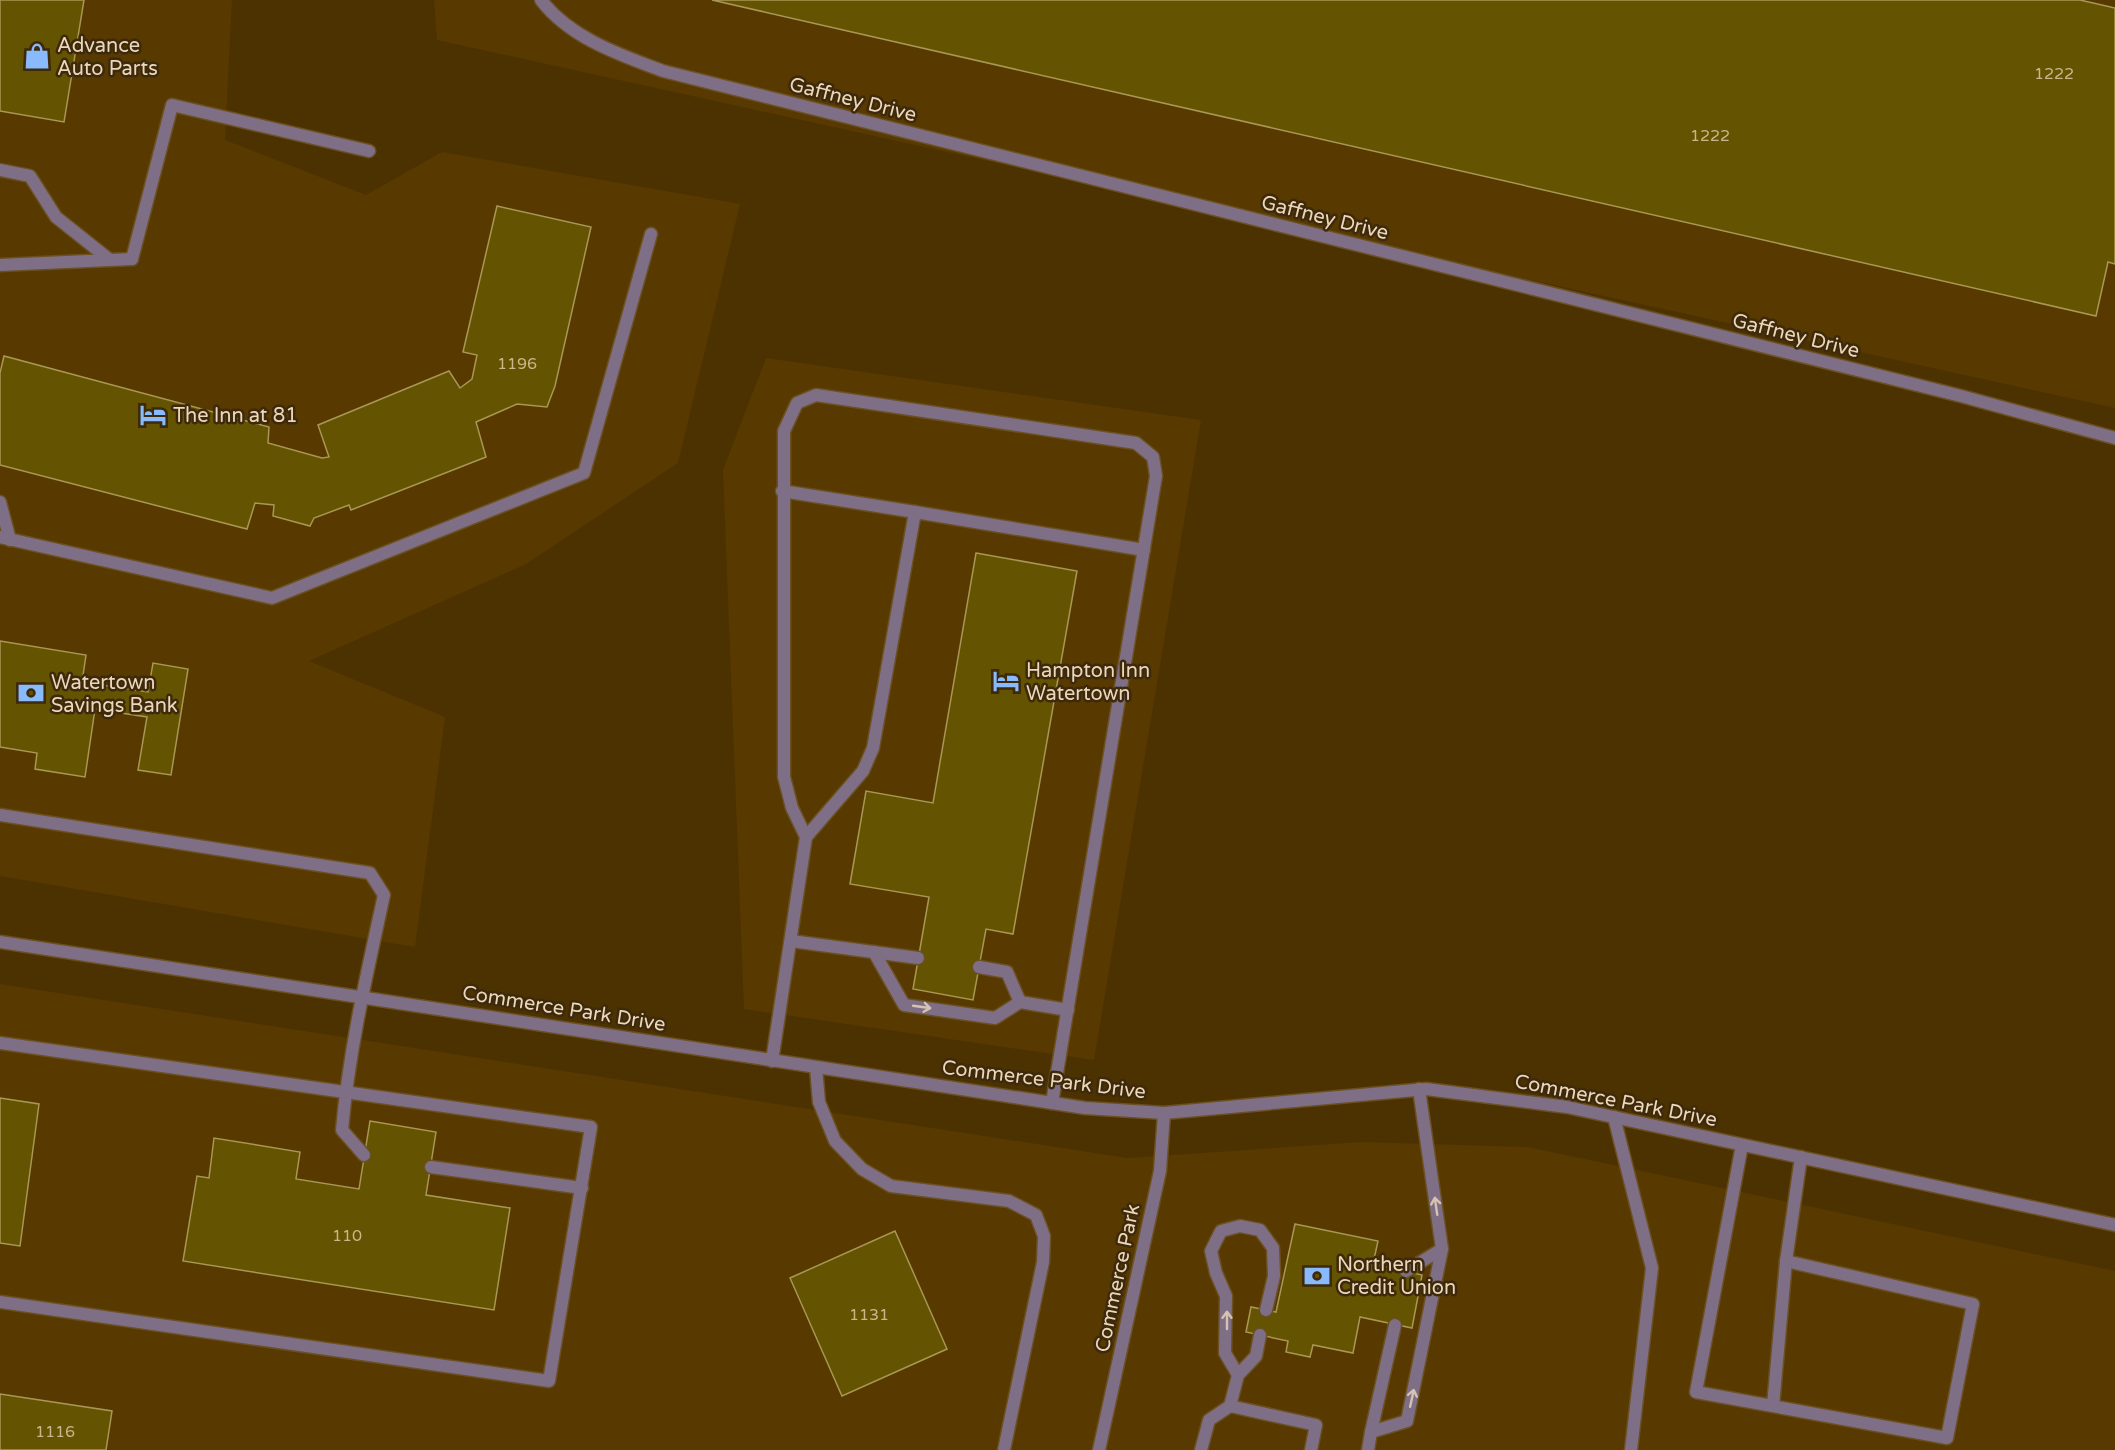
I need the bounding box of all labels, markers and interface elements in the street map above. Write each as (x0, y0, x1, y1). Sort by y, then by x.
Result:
place label: Advance Auto Parts (57, 34, 158, 81)
shop icon: Advance Auto Parts (22, 41, 52, 71)
house number: 1222 (2034, 64, 2074, 84)
street label: Gaffney Drive (787, 73, 919, 127)
house number: 1222 (1690, 126, 1730, 146)
street label: Gaffney Drive (1259, 191, 1391, 245)
street label: Gaffney Drive (1730, 309, 1862, 363)
house number: 1196 (497, 354, 537, 374)
hotel icon: The Inn at 81 (138, 400, 168, 430)
place label: The Inn at 81 (173, 404, 298, 428)
place label: Hampton Inn Watertown (1026, 659, 1150, 706)
hotel icon: Hampton Inn Watertown (991, 666, 1021, 696)
place label: Watertown Savings Bank (51, 671, 178, 718)
bank icon: Watertown Savings Bank (16, 678, 46, 708)
street label: Commerce Park Drive (461, 981, 667, 1037)
one-way arrow (912, 1002, 931, 1013)
street label: Commerce Park Drive (940, 1056, 1147, 1104)
street label: Commerce Park Drive (1513, 1070, 1719, 1132)
one-way arrow (1430, 1197, 1441, 1216)
street label: Commerce Park (1091, 1202, 1145, 1355)
house number: 110 (332, 1226, 362, 1246)
place label: Northern Credit Union (1337, 1253, 1456, 1300)
bank icon: Northern Credit Union (1302, 1261, 1332, 1291)
house number: 1131 (849, 1305, 889, 1325)
one-way arrow (1221, 1310, 1233, 1330)
one-way arrow (1407, 1388, 1418, 1408)
house number: 1116 (35, 1422, 75, 1442)

